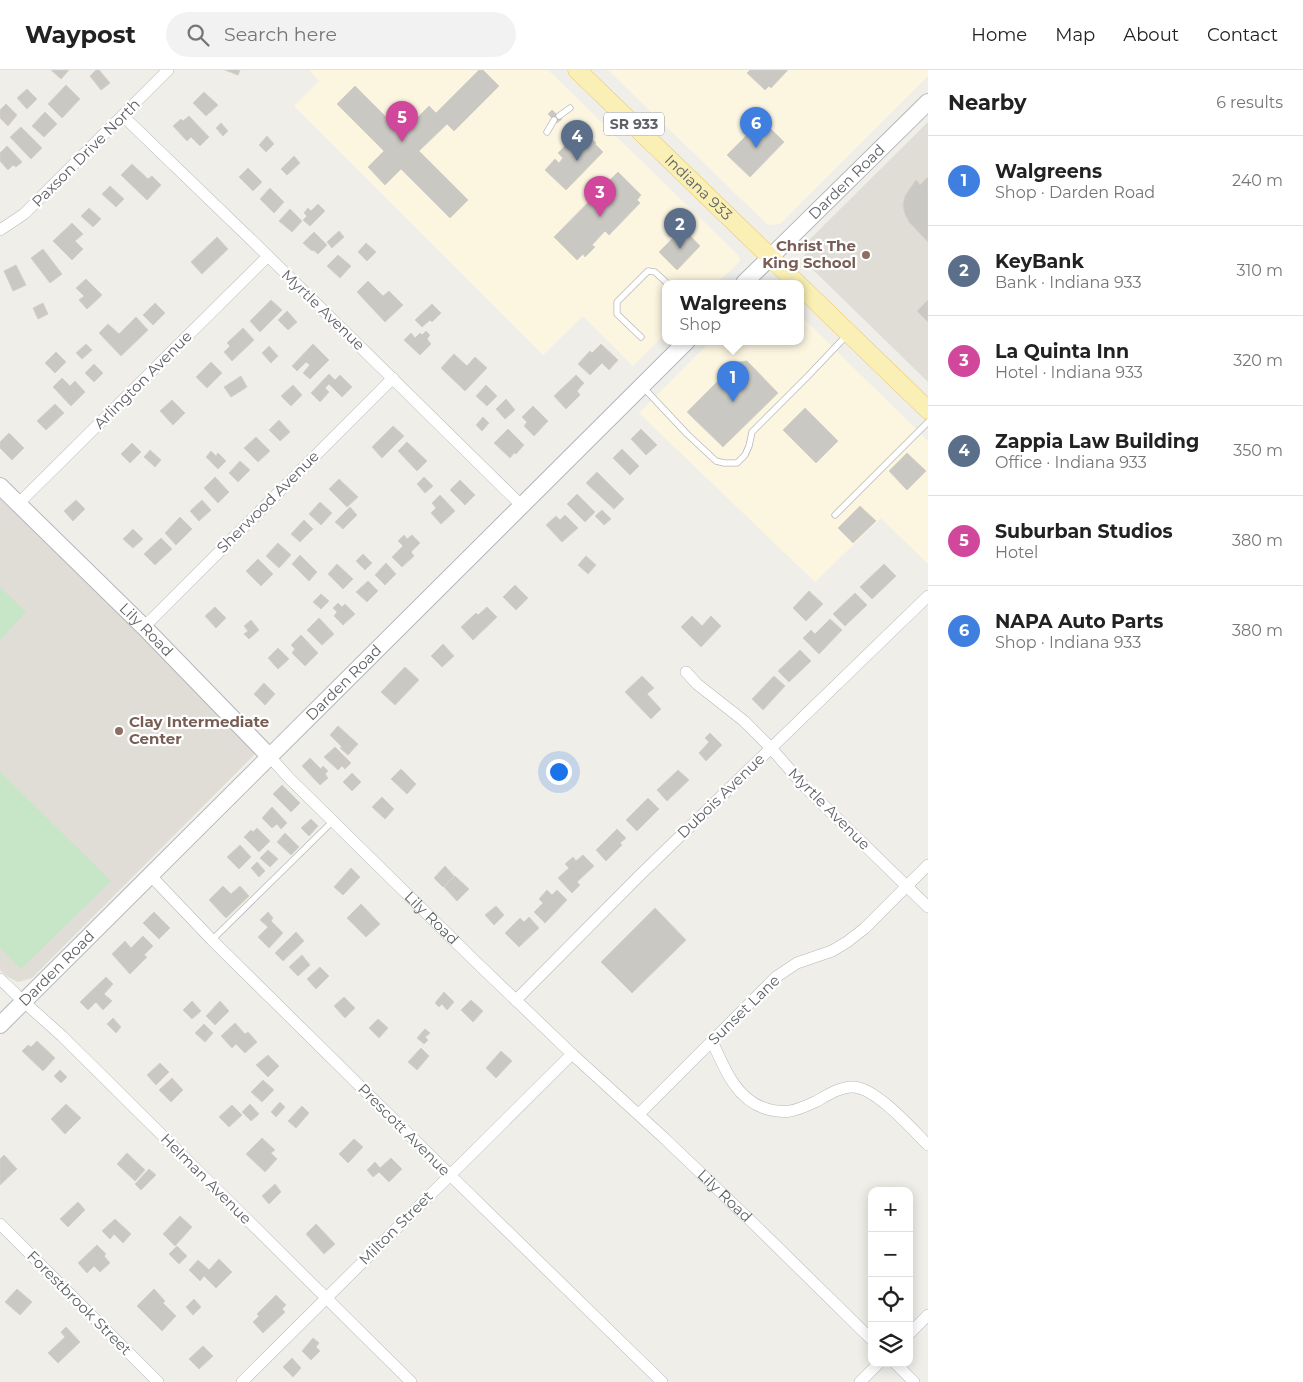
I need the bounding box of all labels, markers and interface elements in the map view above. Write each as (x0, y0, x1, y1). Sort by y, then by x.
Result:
search box (166, 12, 516, 57)
text: Waypost (25, 20, 136, 49)
icon: search (184, 21, 212, 49)
text: Search here (224, 23, 337, 46)
text: Home (971, 24, 1027, 46)
text: Map (1055, 24, 1095, 46)
text: About (1123, 24, 1179, 46)
text: Contact (1207, 24, 1278, 46)
text: Nearby (948, 90, 1027, 115)
text: 6 results (1216, 93, 1283, 112)
street label: Paxson Drive North (28, 95, 144, 211)
pin: 5 (386, 101, 418, 142)
pin: 6 (740, 107, 772, 148)
road number: SR 933 (604, 112, 664, 136)
pin: 4 (561, 120, 593, 161)
street label: Darden Road (804, 140, 888, 223)
street label: Indiana 933 (661, 150, 736, 224)
text: Walgreens (995, 160, 1102, 183)
text: 1 (961, 171, 967, 190)
text: 240 m (1232, 171, 1283, 190)
pin: 3 (584, 176, 616, 217)
text: Shop · Darden Road (995, 183, 1155, 202)
pin: 2 (664, 208, 696, 249)
place label: Christ The King School (762, 236, 856, 272)
marker: Christ The King School (860, 249, 872, 261)
text: KeyBank (995, 250, 1084, 273)
text: 2 (959, 261, 969, 280)
text: 310 m (1236, 261, 1283, 280)
street label: Myrtle Avenue (278, 265, 369, 354)
text: Bank · Indiana 933 (995, 273, 1142, 292)
popup (662, 280, 804, 345)
text: Walgreens (679, 292, 787, 315)
text: Shop (679, 315, 721, 334)
street label: Arlington Avenue (90, 327, 196, 433)
text: La Quinta Inn (995, 340, 1129, 363)
text: 3 (959, 351, 969, 370)
text: 320 m (1233, 351, 1283, 370)
pin: 1 (717, 361, 749, 402)
text: Hotel · Indiana 933 (995, 363, 1143, 382)
text: Zappia Law Building (995, 430, 1199, 453)
text: 4 (958, 441, 970, 460)
text: 350 m (1233, 441, 1283, 460)
street label: Sherwood Avenue (212, 446, 323, 557)
text: Office · Indiana 933 (995, 453, 1147, 472)
text: Suburban Studios (995, 520, 1172, 543)
text: 5 (959, 531, 969, 550)
text: 380 m (1232, 531, 1283, 550)
text: Hotel (995, 543, 1038, 562)
street label: Lily Road (116, 598, 177, 660)
text: NAPA Auto Parts (995, 610, 1163, 633)
text: 6 (959, 621, 969, 640)
text: 380 m (1232, 621, 1283, 640)
text: Shop · Indiana 933 (995, 633, 1141, 652)
street label: Darden Road (301, 641, 385, 724)
place label: Clay Intermediate Center (129, 712, 269, 748)
marker: Clay Intermediate Center (113, 725, 125, 737)
street label: Dubois Avenue (673, 749, 768, 842)
your location (546, 759, 572, 785)
street label: Myrtle Avenue (784, 764, 874, 854)
street label: Lily Road (401, 887, 463, 948)
street label: Darden Road (14, 926, 98, 1010)
street label: Sunset Lane (704, 971, 784, 1049)
street label: Prescott Avenue (354, 1079, 455, 1180)
street label: Helman Avenue (157, 1129, 256, 1228)
street label: Lily Road (694, 1165, 756, 1226)
street label: Milton Street (355, 1187, 437, 1269)
map controls (868, 1187, 913, 1367)
button: + (868, 1187, 913, 1232)
button: − (868, 1232, 913, 1277)
street label: Forestbrook Street (23, 1246, 136, 1359)
button: locate (868, 1277, 913, 1322)
button: layers (868, 1322, 913, 1367)

